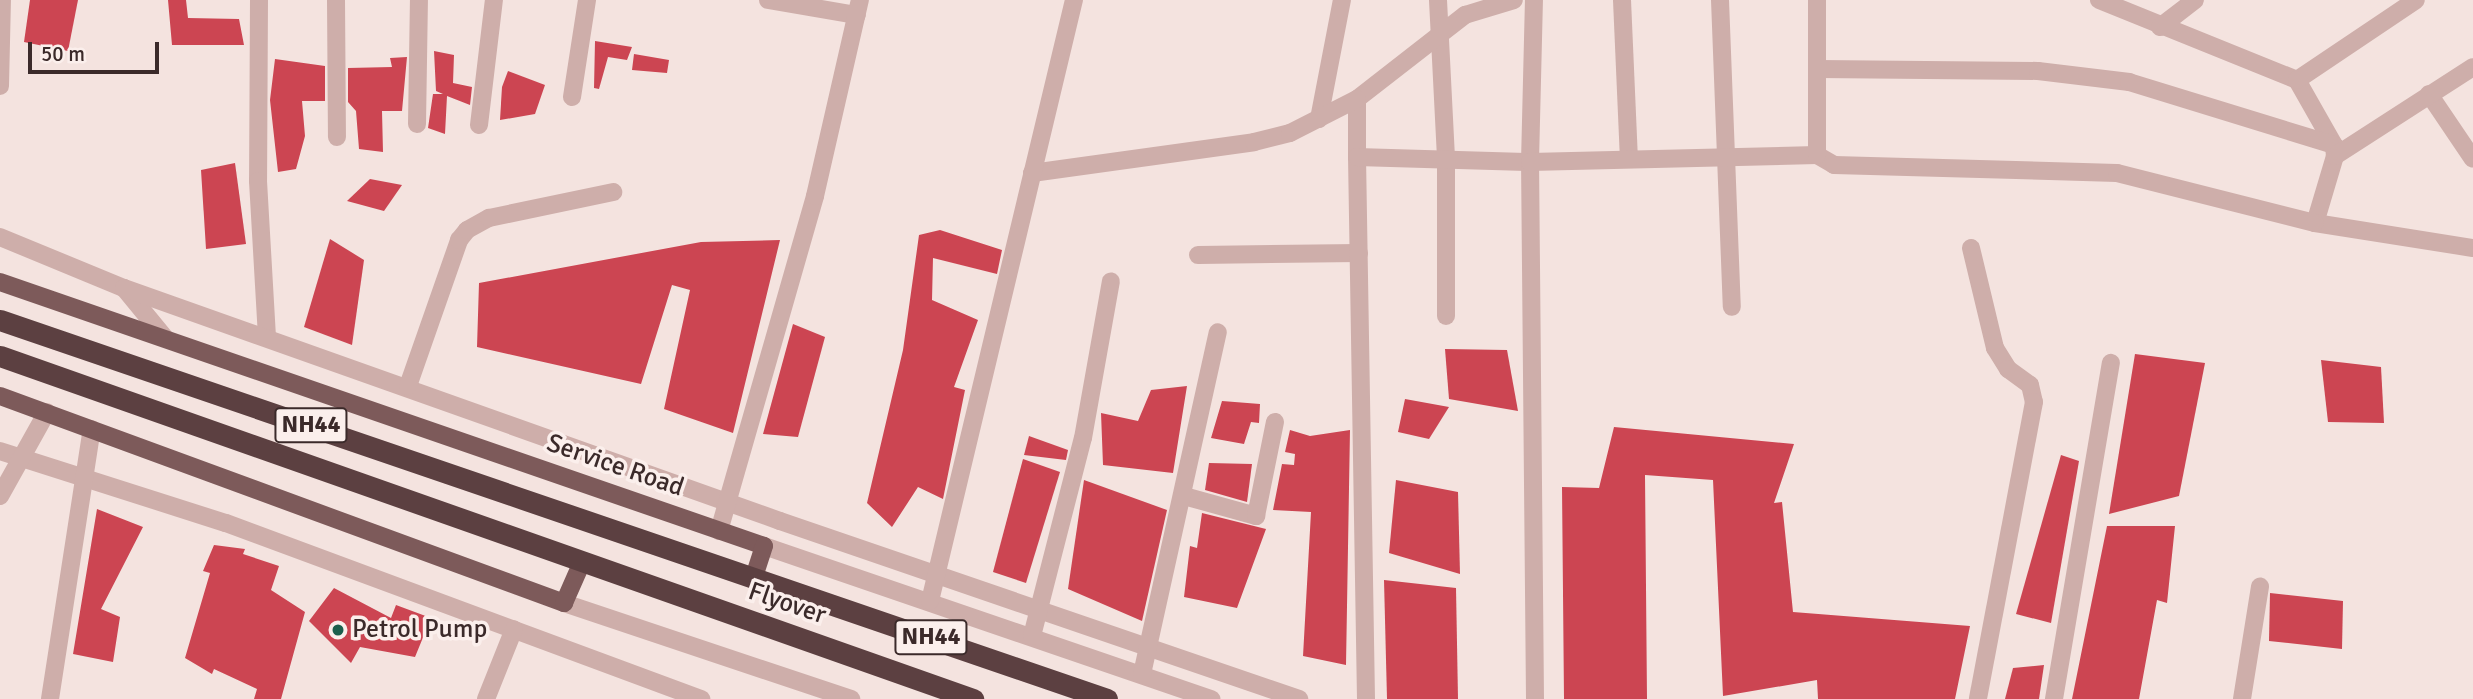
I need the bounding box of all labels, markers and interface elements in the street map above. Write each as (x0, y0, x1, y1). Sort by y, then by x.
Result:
scale bar (32, 28, 163, 72)
text: 50 m (41, 41, 85, 67)
road number: NH44 (274, 404, 348, 446)
street label: Service Road (542, 428, 688, 504)
street label: Flyover (744, 576, 830, 632)
place label: Petrol Pump (352, 614, 487, 646)
road number: NH44 (894, 616, 968, 658)
marker: Petrol Pump (330, 622, 346, 638)

